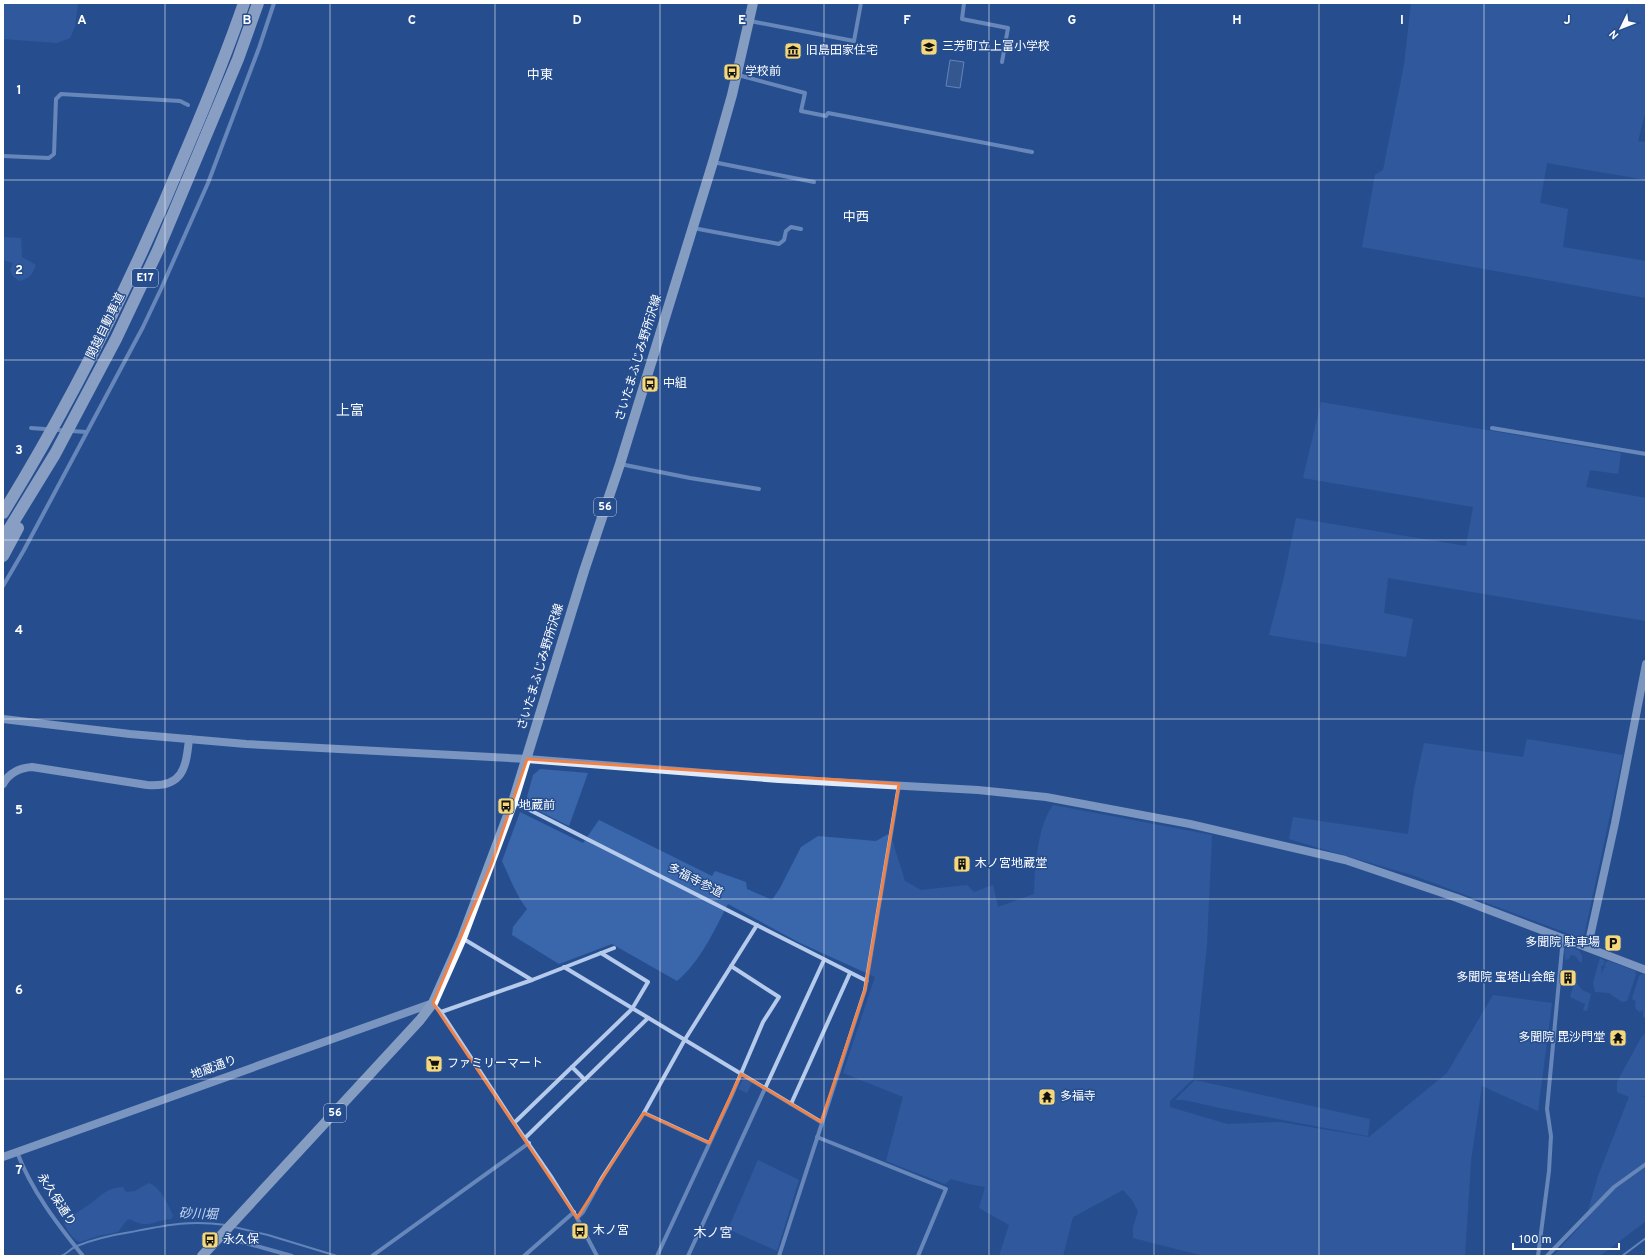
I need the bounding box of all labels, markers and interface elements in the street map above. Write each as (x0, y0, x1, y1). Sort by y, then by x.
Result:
north arrow (1601, 8, 1641, 48)
text: A (77, 13, 87, 29)
text: B (243, 13, 252, 29)
text: C (408, 13, 416, 29)
text: D (572, 13, 582, 29)
text: E (738, 13, 746, 29)
text: F (903, 13, 911, 29)
text: G (1068, 13, 1077, 29)
text: H (1232, 13, 1242, 29)
text: I (1400, 13, 1404, 29)
text: J (1563, 13, 1571, 29)
text: N (1607, 26, 1622, 42)
school or university icon: 三芳町立上富小学校 (919, 37, 939, 57)
place label: 三芳町立上富小学校 (942, 39, 1050, 55)
museum icon: 旧島田家住宅 (783, 41, 803, 61)
place label: 旧島田家住宅 (806, 43, 878, 59)
bus stop icon: 学校前 (722, 62, 742, 82)
place label: 学校前 (745, 64, 781, 80)
district label: 中東 (527, 68, 553, 84)
text: 1 (16, 83, 22, 99)
district label: 中西 (843, 210, 869, 226)
text: 2 (15, 263, 23, 279)
road number: E17 (132, 269, 158, 287)
street label: 関越自動車道 (83, 290, 129, 362)
street label: さいたまふじみ野所沢線 (612, 293, 666, 423)
bus stop icon: 中組 (640, 374, 660, 394)
place label: 中組 (663, 376, 687, 392)
district label: 上富 (336, 403, 364, 420)
text: 3 (15, 443, 23, 459)
road number: 56 (594, 498, 616, 516)
street label: さいたまふじみ野所沢線 (514, 602, 568, 732)
text: 4 (15, 623, 23, 639)
bus stop icon: 地蔵前 (496, 796, 516, 816)
place label: 地蔵前 (519, 798, 555, 814)
text: 5 (15, 803, 23, 819)
building icon: 木ノ宮地蔵堂 (952, 854, 972, 874)
place label: 木ノ宮地蔵堂 (975, 856, 1047, 872)
street label: 多福寺参道 (665, 860, 725, 902)
parking icon: 多聞院 駐車場 (1603, 933, 1623, 953)
place label: 多聞院 駐車場 (1525, 935, 1600, 951)
building icon: 多聞院 宝塔山会館 (1558, 968, 1578, 988)
place label: 多聞院 宝塔山会館 (1456, 970, 1555, 986)
text: 6 (15, 983, 23, 999)
temple icon: 多聞院 毘沙門堂 (1608, 1028, 1628, 1048)
place label: 多聞院 毘沙門堂 (1518, 1030, 1605, 1046)
street label: 地蔵通り (189, 1052, 239, 1084)
supermarket icon: ファミリーマート (424, 1054, 444, 1074)
place label: ファミリーマート (447, 1056, 543, 1072)
temple icon: 多福寺 (1037, 1087, 1057, 1107)
place label: 多福寺 (1060, 1089, 1096, 1105)
road number: 56 (324, 1104, 346, 1122)
text: 7 (16, 1163, 23, 1179)
street label: 永久保通り (33, 1170, 79, 1230)
water label: 砂川堀 (178, 1206, 220, 1224)
bus stop icon: 木ノ宮 (570, 1221, 590, 1241)
place label: 木ノ宮 (593, 1223, 629, 1239)
scale bar (1513, 1225, 1619, 1251)
district label: 木ノ宮 (693, 1226, 733, 1242)
bus stop icon: 永久保 (200, 1230, 220, 1250)
place label: 永久保 (223, 1232, 259, 1248)
text: 100 m (1519, 1232, 1552, 1248)

